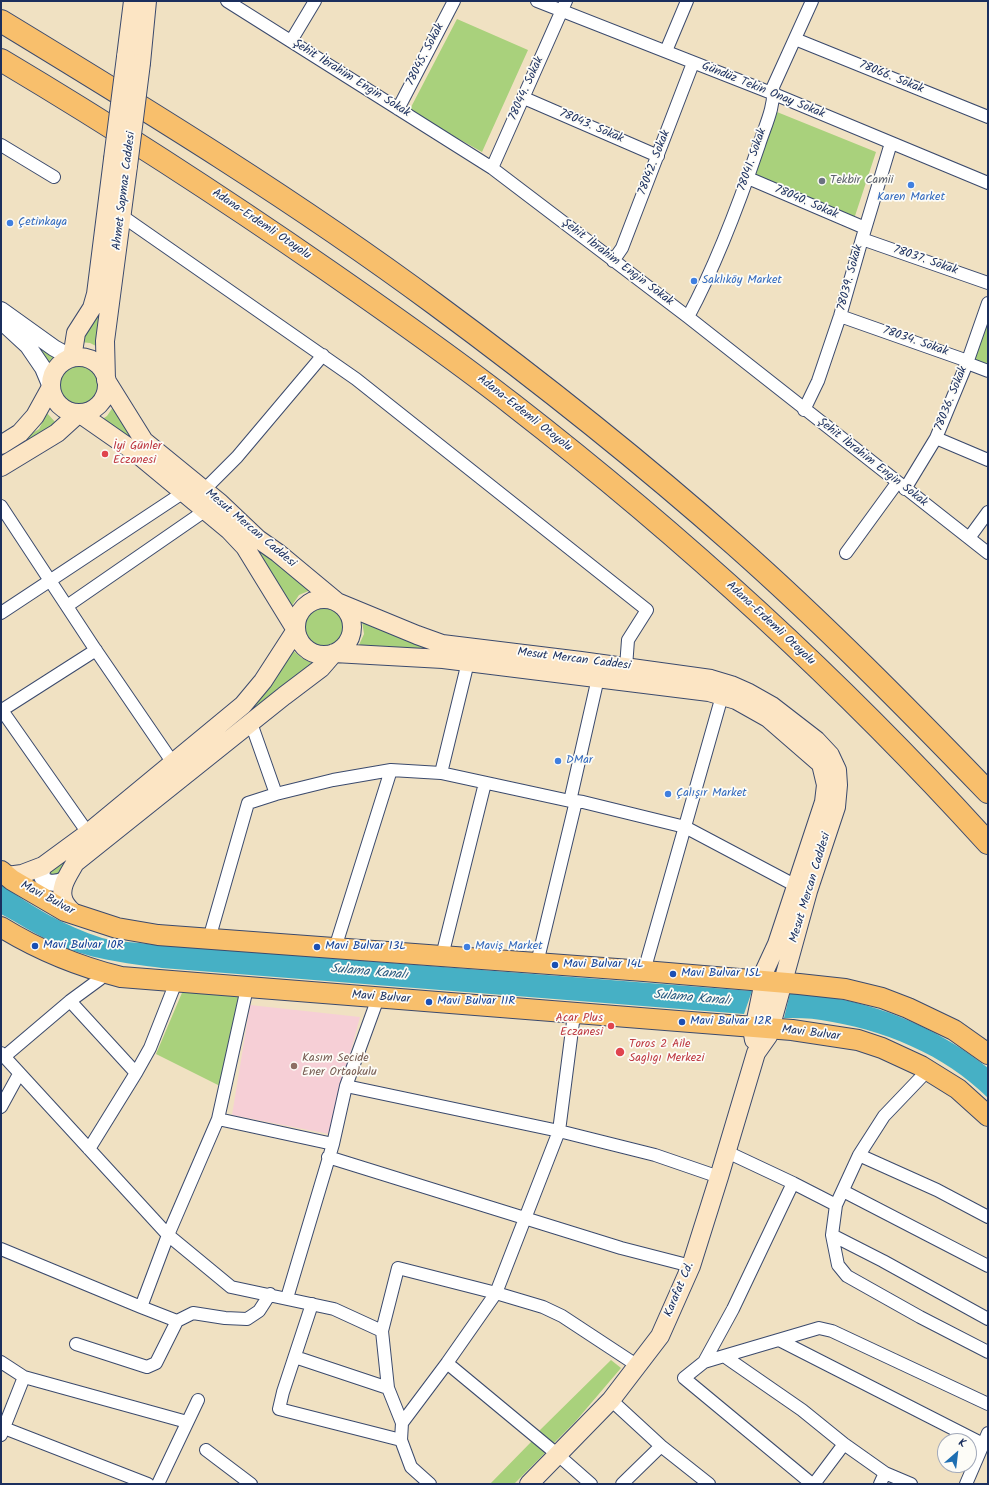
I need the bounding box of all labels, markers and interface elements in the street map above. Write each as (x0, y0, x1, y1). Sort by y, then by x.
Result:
street label: 78045. Sokak (404, 21, 448, 89)
street label: Şehit İbrahim Engin Sokak (290, 37, 412, 121)
street label: 78044. Sokak (507, 55, 547, 123)
street label: 78066. Sokak (857, 59, 925, 97)
street label: Gündüz Tekin Onay Sokak (699, 60, 827, 122)
street label: 78043. Sokak (557, 107, 625, 147)
street label: 78041. Sokak (736, 127, 770, 193)
street label: 78042. Sokak (636, 128, 674, 198)
street label: Ahmet Sapmaz Caddesi (111, 131, 139, 251)
place label: Tekbir Camii (830, 174, 893, 188)
marker: Tekbir Camii (817, 176, 827, 186)
marker: Karen Market (906, 180, 916, 190)
street label: 78040. Sokak (772, 183, 840, 223)
street label: Adana-Erdemli Otoyolu (209, 187, 313, 263)
place label: Karen Market (877, 191, 945, 205)
place label: Çetinkaya (18, 216, 67, 230)
street label: Şehit İbrahim Engin Sokak (558, 216, 676, 310)
marker: Çetinkaya (5, 218, 15, 228)
street label: 78039. Sokak (835, 243, 867, 313)
street label: 78037. Sokak (891, 243, 959, 279)
place label: Saklıköy Market (702, 274, 782, 288)
marker: Saklıköy Market (689, 276, 699, 286)
street label: 78034. Sokak (880, 324, 950, 360)
street label: 78036. Sokak (932, 364, 972, 434)
street label: Adana-Erdemli Otoyolu (474, 373, 574, 455)
street label: Şehit İbrahim Engin Sokak (814, 416, 930, 510)
place label: İyi Günler Eczanesi (113, 440, 162, 468)
marker: İyi Günler Eczanesi (100, 449, 110, 459)
street label: Mesut Mercan Caddesi (202, 487, 298, 571)
street label: Adana-Erdemli Otoyolu (723, 579, 817, 669)
street label: Mesut Mercan Caddesi (516, 646, 632, 674)
place label: DMar (566, 754, 593, 768)
marker: DMar (553, 756, 563, 766)
place label: Çalışır Market (676, 787, 747, 801)
marker: Çalışır Market (663, 789, 673, 799)
street label: Mesut Mercan Caddesi (787, 831, 835, 945)
street label: Mavi Bulvar (18, 879, 76, 919)
place label: Mavi Bulvar 10R (43, 939, 123, 953)
place label: Mavi Bulvar 13L (325, 940, 406, 954)
place label: Maviş Market (475, 940, 543, 954)
marker: Mavi Bulvar 10R (30, 941, 40, 951)
marker: Mavi Bulvar 13L (312, 942, 322, 952)
marker: Maviş Market (462, 942, 472, 952)
place label: Mavi Bulvar 14L (563, 958, 644, 972)
marker: Mavi Bulvar 14L (550, 960, 560, 970)
water label: Sulama Kanalı (330, 962, 408, 984)
place label: Mavi Bulvar 15L (681, 967, 761, 981)
marker: Mavi Bulvar 15L (668, 969, 678, 979)
water label: Sulama Kanalı (653, 988, 731, 1010)
street label: Mavi Bulvar (351, 989, 411, 1007)
place label: Mavi Bulvar 11R (437, 995, 515, 1009)
marker: Mavi Bulvar 11R (424, 997, 434, 1007)
place label: Acar Plus Eczanesi (556, 1012, 603, 1040)
place label: Mavi Bulvar 12R (690, 1015, 771, 1029)
marker: Mavi Bulvar 12R (677, 1017, 687, 1027)
marker: Acar Plus Eczanesi (606, 1021, 616, 1031)
street label: Mavi Bulvar (781, 1023, 841, 1045)
place label: Toros 2 Aile Saglıgı Merkezi (629, 1038, 704, 1066)
marker: Toros 2 Aile Saglıgı Merkezi (614, 1046, 626, 1058)
place label: Kasım Secide Ener Ortaokulu (302, 1052, 377, 1080)
marker: Kasım Secide Ener Ortaokulu (289, 1061, 299, 1071)
street label: Karafat Cd. (662, 1261, 698, 1319)
north arrow (937, 1433, 977, 1473)
text: K (955, 1434, 969, 1453)

